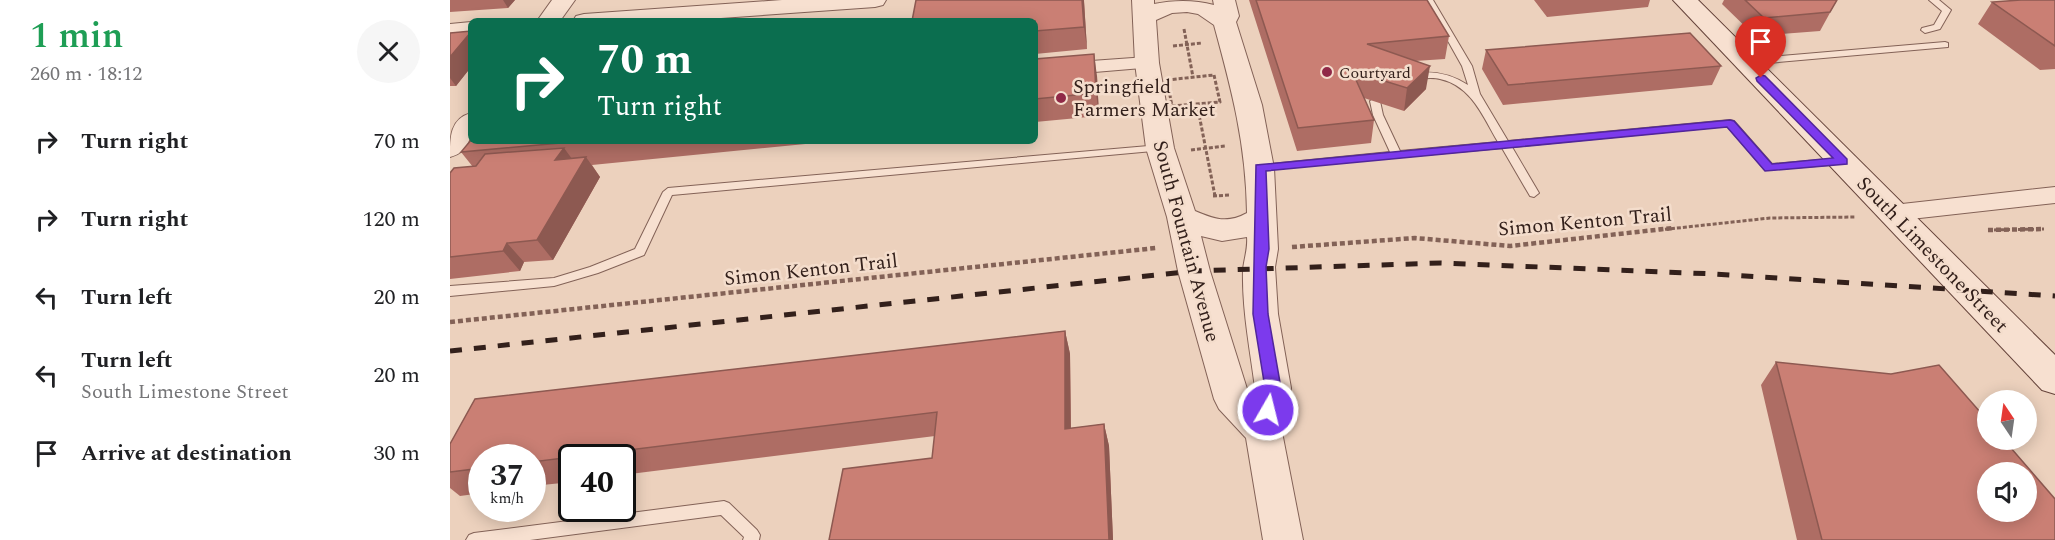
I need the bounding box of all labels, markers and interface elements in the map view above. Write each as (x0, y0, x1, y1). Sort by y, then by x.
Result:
text: 1 min (30, 9, 123, 64)
pin (1735, 16, 1786, 78)
button: close (357, 20, 420, 83)
icon: arrive (1744, 25, 1777, 58)
text: 70 m (597, 29, 692, 92)
icon: right (498, 42, 576, 120)
text: 260 m · 18:12 (30, 59, 142, 89)
place label: Courtyard (1339, 61, 1411, 85)
marker: Courtyard (1320, 65, 1334, 79)
place label: Springfield Farmers Market (1073, 72, 1215, 125)
text: Turn right (597, 86, 722, 128)
marker: Springfield Farmers Market (1054, 91, 1068, 105)
icon: right (30, 125, 63, 158)
text: Turn right (81, 125, 188, 158)
text: 70 m (374, 125, 420, 158)
street label: South Fountain Avenue (1145, 137, 1227, 346)
street label: South Limestone Street (1849, 170, 2015, 340)
street label: Simon Kenton Trail (1497, 199, 1673, 245)
icon: right (30, 203, 63, 236)
text: Turn right (81, 203, 188, 236)
text: 120 m (363, 203, 420, 236)
street label: Simon Kenton Trail (723, 246, 899, 294)
icon: left (30, 281, 63, 314)
text: Turn left (81, 281, 173, 314)
text: 20 m (374, 281, 420, 314)
text: Turn left (81, 344, 173, 377)
icon: left (30, 359, 63, 392)
text: 20 m (374, 359, 420, 392)
text: South Limestone Street (81, 377, 289, 407)
position arrow (1236, 378, 1300, 442)
north arrow (1977, 390, 2037, 450)
map controls (1977, 390, 2037, 522)
icon: arrive (30, 437, 63, 470)
text: Arrive at destination (81, 437, 292, 470)
text: 30 m (374, 437, 420, 470)
speed limit sign: 40 (558, 444, 636, 522)
text: 37 (490, 453, 524, 499)
button: sound (1977, 462, 2037, 522)
text: km/h (490, 487, 524, 510)

